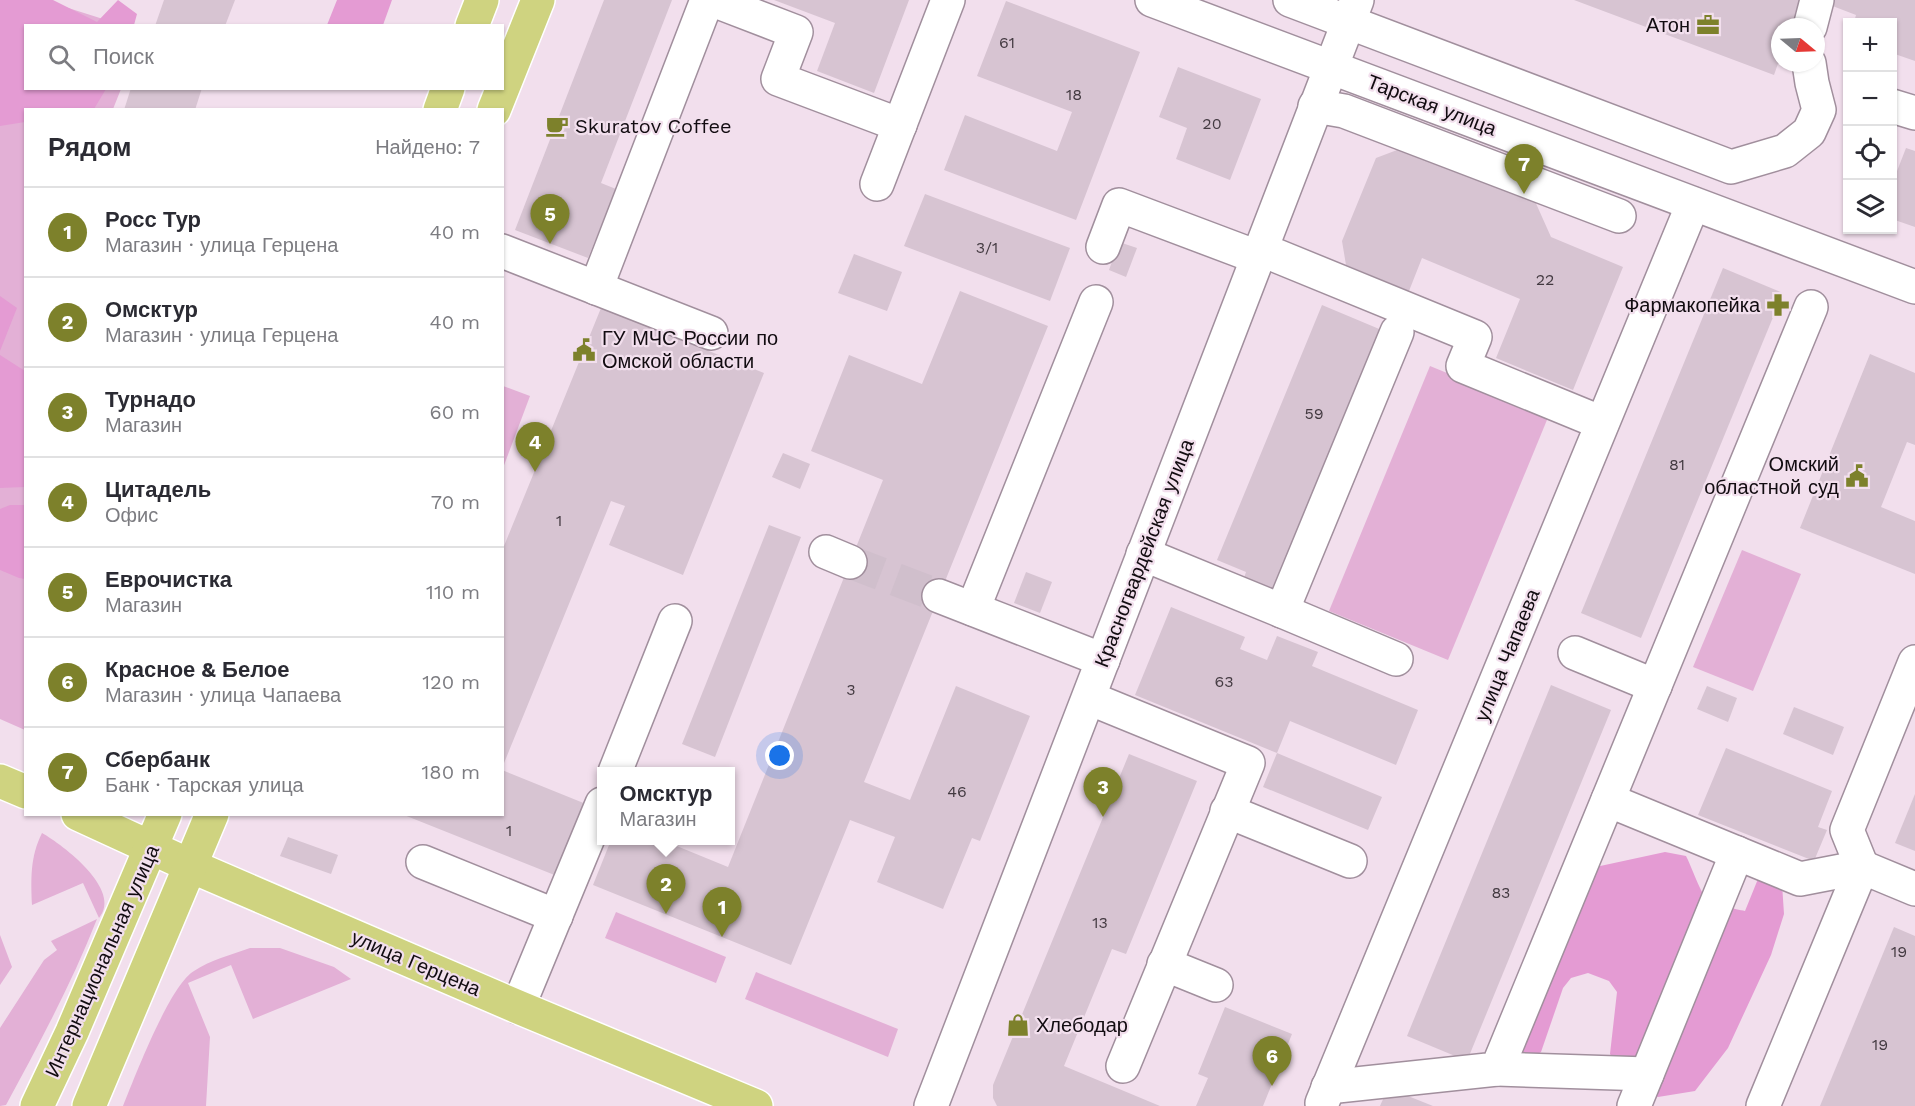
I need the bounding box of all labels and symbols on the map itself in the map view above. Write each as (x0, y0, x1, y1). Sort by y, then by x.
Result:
office icon: Атон (1695, 12, 1721, 38)
place label: Атон (1646, 13, 1690, 37)
north arrow (1771, 18, 1825, 72)
house number: 61 (999, 33, 1015, 52)
street label: Тарская улица (1364, 69, 1501, 141)
house number: 18 (1066, 85, 1082, 104)
cafe icon: Skuratov Coffee (544, 113, 570, 139)
place label: Skuratov Coffee (575, 114, 731, 138)
house number: 20 (1202, 114, 1222, 133)
pin: 7 (1504, 144, 1544, 194)
pin: 5 (530, 194, 570, 244)
house number: 3/1 (976, 238, 998, 257)
house number: 22 (1536, 270, 1554, 289)
pharmacy icon: Фармакопейка (1765, 292, 1791, 318)
place label: Фармакопейка (1624, 293, 1761, 317)
place label: ГУ МЧС России по Омской области (602, 326, 778, 373)
public building icon: ГУ МЧС России по Омской области (571, 337, 597, 363)
house number: 59 (1304, 404, 1324, 423)
pin: 4 (516, 422, 554, 472)
street label: Красногвардейская улица (1089, 435, 1199, 670)
place label: Омский областной суд (1704, 452, 1839, 499)
house number: 81 (1669, 455, 1685, 474)
public building icon: Омский областной суд (1844, 463, 1870, 489)
house number: 1 (556, 511, 562, 530)
street label: улица Чапаева (1469, 584, 1545, 725)
house number: 63 (1214, 672, 1234, 691)
house number: 3 (846, 680, 856, 699)
your location (765, 741, 794, 770)
pin: 3 (1084, 768, 1122, 817)
house number: 46 (947, 782, 967, 801)
house number: 1 (506, 821, 512, 840)
street label: Интернациональная улица (40, 840, 164, 1081)
pin: 2 (646, 864, 686, 914)
house number: 83 (1492, 883, 1510, 902)
pin: 1 (702, 888, 742, 937)
house number: 13 (1092, 913, 1108, 932)
street label: улица Герцена (348, 925, 485, 1001)
house number: 19 (1891, 942, 1907, 961)
shop icon: Хлебодар (1005, 1012, 1031, 1038)
place label: Хлебодар (1036, 1013, 1128, 1037)
house number: 19 (1872, 1035, 1888, 1054)
pin: 6 (1252, 1036, 1292, 1086)

